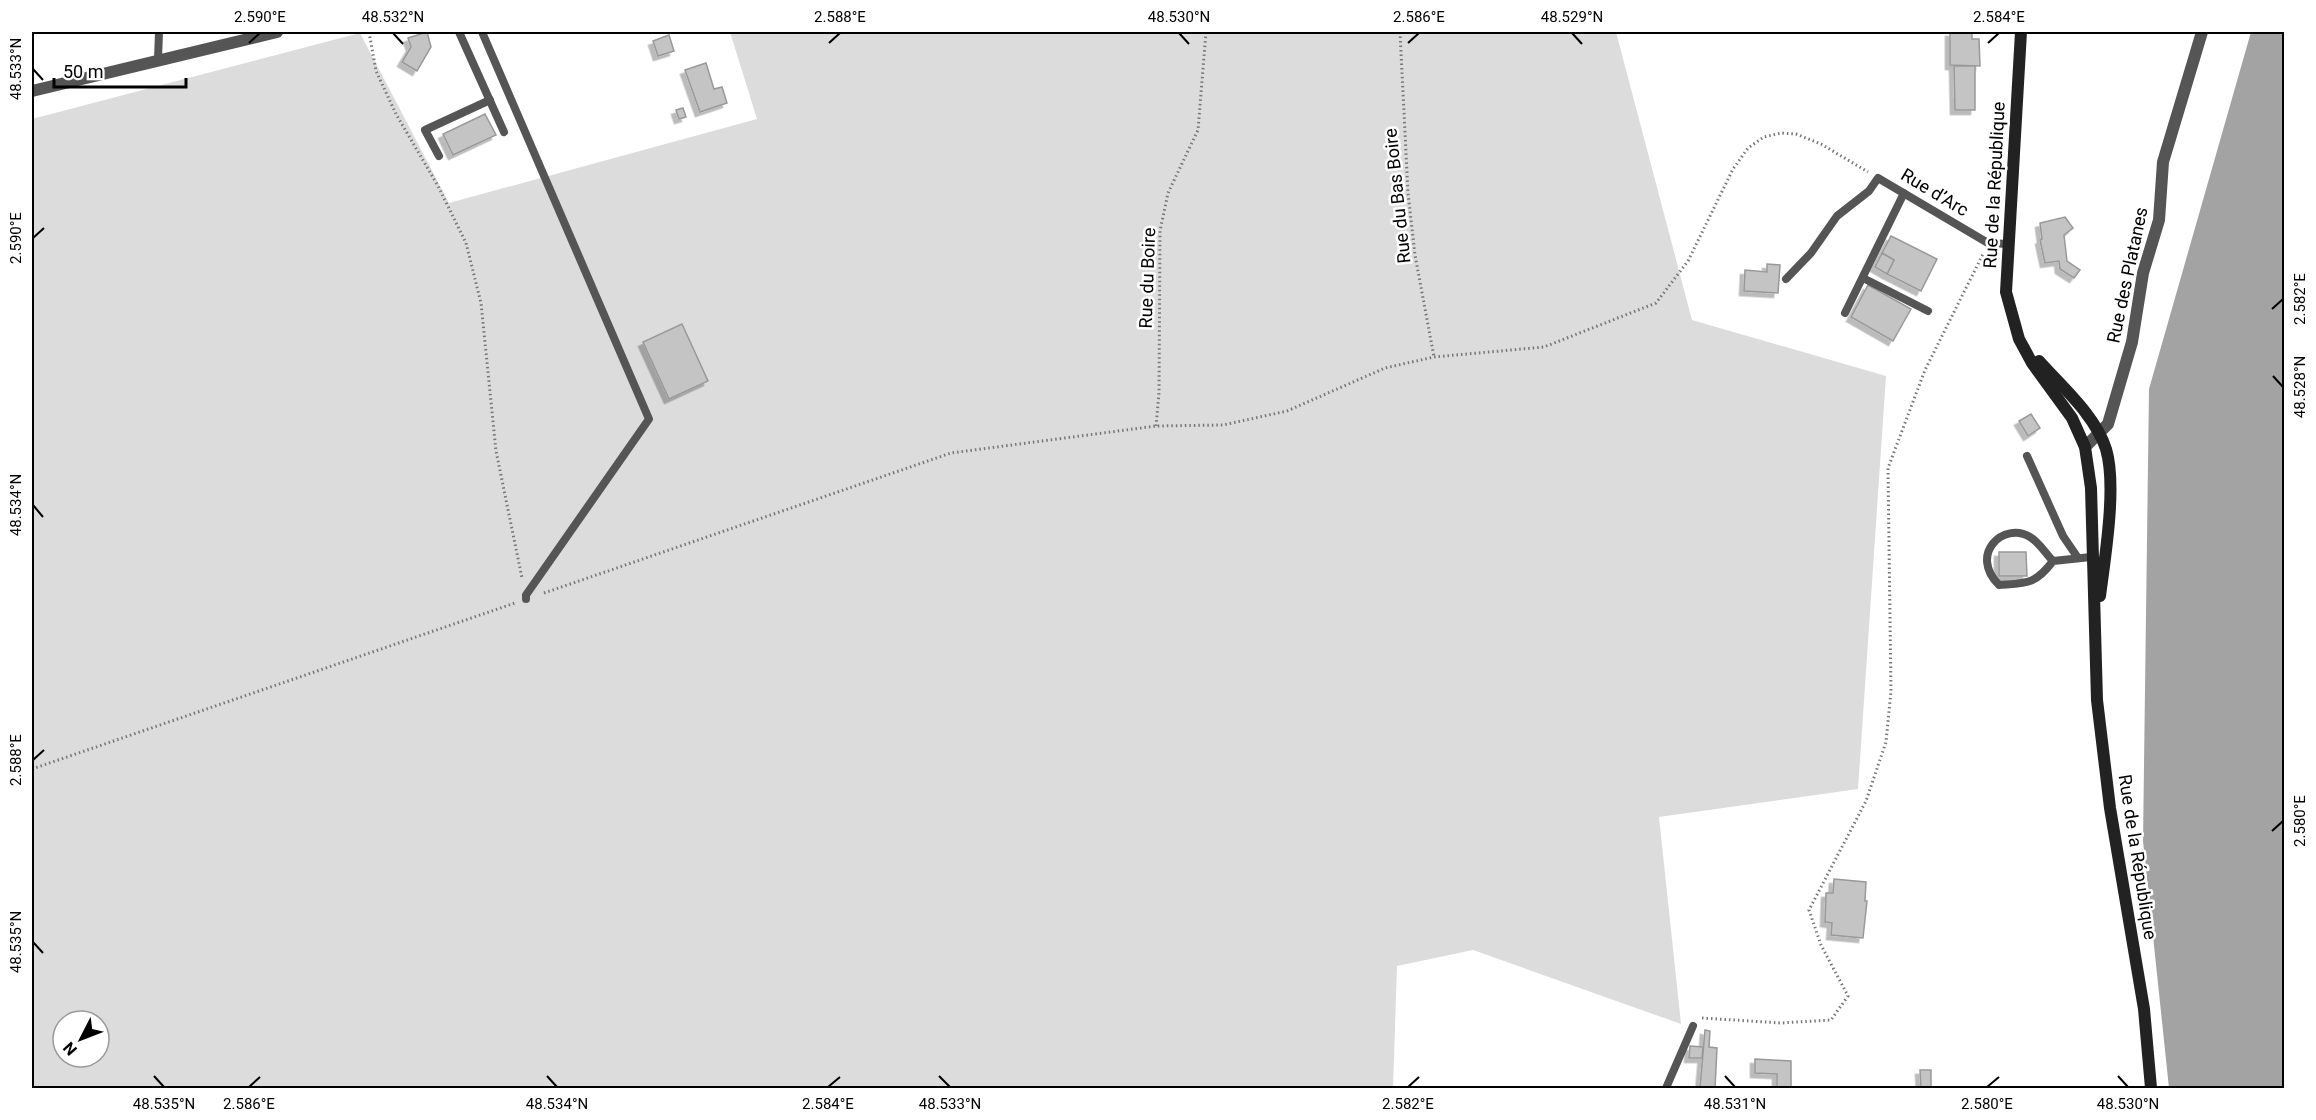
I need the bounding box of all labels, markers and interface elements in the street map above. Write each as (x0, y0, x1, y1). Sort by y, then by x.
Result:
text: 2.590°E (234, 8, 286, 26)
text: 48.532°N (362, 8, 424, 26)
text: 2.588°E (814, 8, 866, 26)
text: 48.530°N (1148, 8, 1210, 26)
text: 2.586°E (1393, 8, 1445, 26)
text: 48.529°N (1541, 8, 1603, 26)
text: 2.584°E (1973, 8, 2025, 26)
text: 48.533°N (7, 38, 25, 100)
scale bar (54, 51, 186, 89)
text: 50 m (63, 61, 103, 82)
street label: Rue de la République (1979, 101, 2009, 269)
street label: Rue du Bas Boire (1379, 127, 1415, 265)
street label: Rue d’Arc (1898, 164, 1972, 220)
street label: Rue des Platanes (2102, 205, 2152, 345)
text: 2.590°E (7, 212, 25, 264)
street label: Rue du Boire (1135, 227, 1159, 329)
text: 2.582°E (2291, 273, 2309, 325)
text: 48.528°N (2291, 356, 2309, 418)
text: 48.534°N (7, 474, 25, 536)
text: 2.588°E (7, 734, 25, 786)
street label: Rue de la République (2115, 773, 2161, 941)
text: 2.580°E (2291, 795, 2309, 847)
text: 48.535°N (7, 911, 25, 973)
north arrow (51, 1009, 111, 1069)
text: N (59, 1038, 81, 1059)
text: 48.535°N (133, 1095, 195, 1113)
text: 2.586°E (223, 1095, 275, 1113)
text: 48.534°N (526, 1095, 588, 1113)
text: 2.584°E (802, 1095, 854, 1113)
text: 48.533°N (919, 1095, 981, 1113)
text: 2.582°E (1382, 1095, 1434, 1113)
text: 48.531°N (1704, 1095, 1766, 1113)
text: 2.580°E (1961, 1095, 2013, 1113)
text: 48.530°N (2097, 1095, 2159, 1113)

